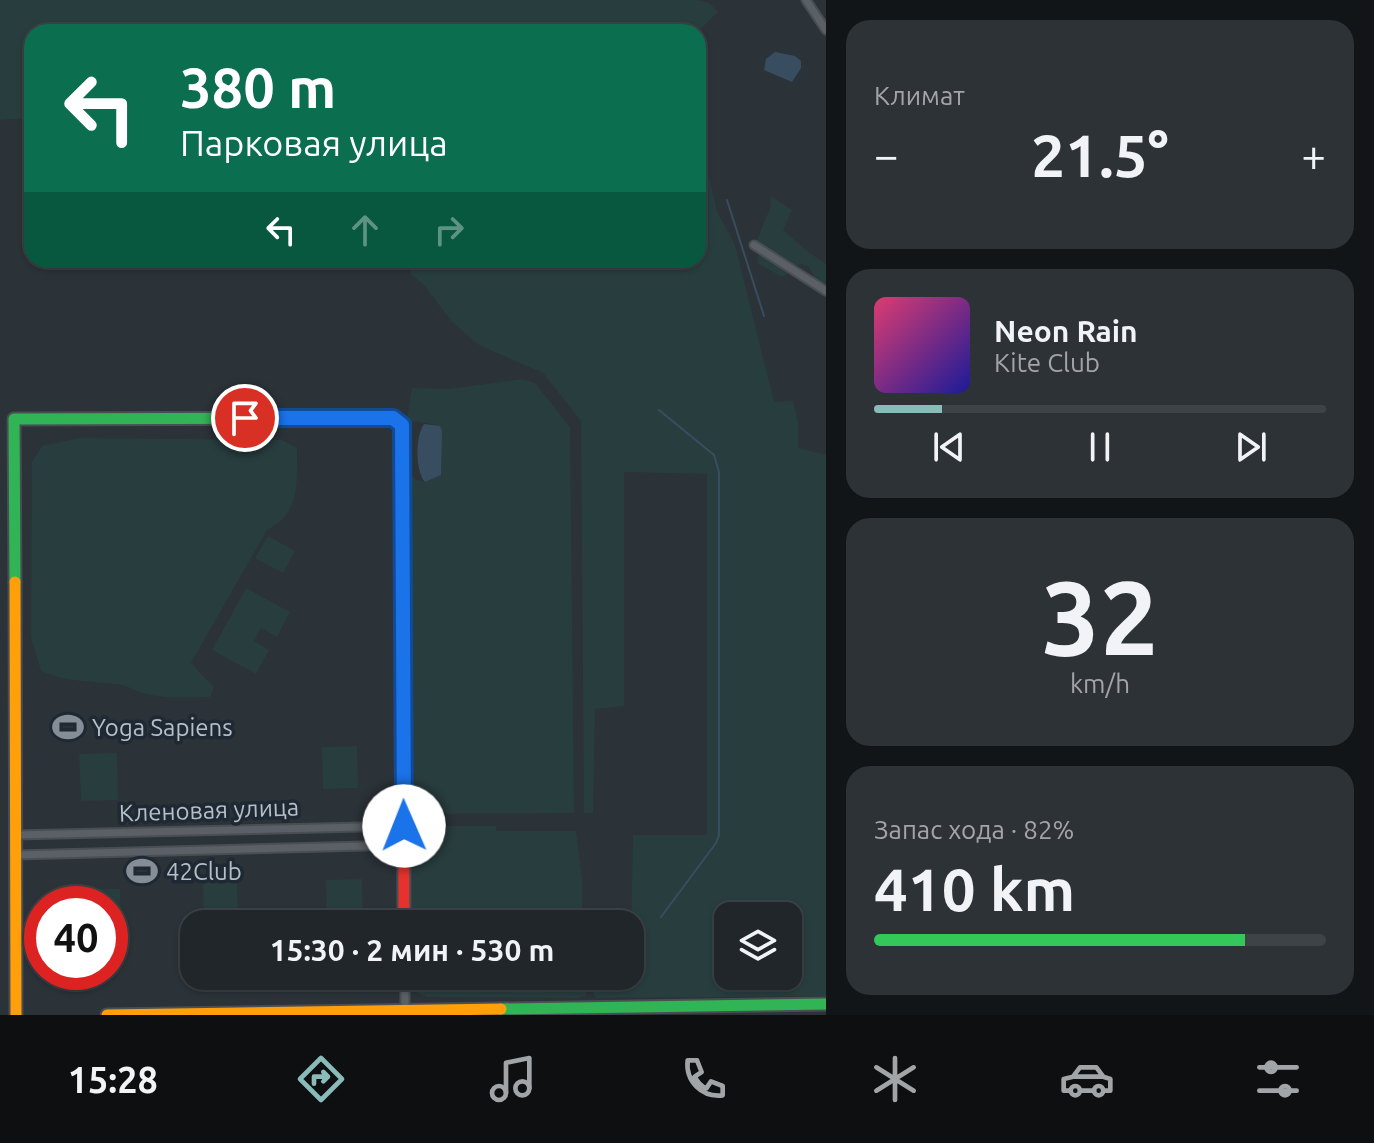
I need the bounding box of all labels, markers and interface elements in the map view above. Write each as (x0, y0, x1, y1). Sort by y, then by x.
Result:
icon: left (48, 56, 152, 160)
text: 380 m (180, 56, 336, 119)
text: Климат (874, 81, 965, 110)
text: 21.5° (1031, 121, 1169, 188)
text: Парковая улица (180, 122, 448, 163)
text: − (874, 130, 899, 179)
text: + (1301, 130, 1326, 179)
icon: left (259, 208, 303, 252)
icon: ahead (343, 208, 387, 252)
icon: right (427, 208, 471, 252)
text: Neon Rain (994, 314, 1138, 348)
text: Kite Club (994, 348, 1100, 377)
pin (211, 384, 279, 452)
icon: arrive (223, 396, 267, 440)
icon: previous (927, 425, 971, 469)
icon: pause (1078, 425, 1122, 469)
icon: next (1229, 425, 1273, 469)
text: 32 (1041, 558, 1159, 675)
text: km/h (1070, 669, 1130, 698)
sports icon: Yoga Sapiens (51, 710, 85, 744)
place label: Yoga Sapiens (92, 714, 233, 741)
position arrow (362, 784, 446, 868)
street label: Кленовая улица (118, 793, 300, 827)
text: Запас хода · 82% (874, 815, 1074, 844)
sports icon: 42Club (125, 854, 159, 888)
text: 410 km (874, 855, 1075, 922)
place label: 42Club (166, 858, 242, 885)
speed limit sign: 40 (24, 886, 128, 990)
map controls (714, 902, 802, 990)
button: layers (714, 902, 802, 990)
text: 15:30 · 2 мин · 530 m (270, 933, 554, 967)
icon: directions (293, 1051, 349, 1107)
icon: music (485, 1051, 541, 1107)
icon: phone (676, 1051, 732, 1107)
icon: climate (867, 1051, 923, 1107)
icon: car (1059, 1051, 1115, 1107)
icon: filters (1250, 1051, 1306, 1107)
text: 15:28 (68, 1059, 158, 1100)

